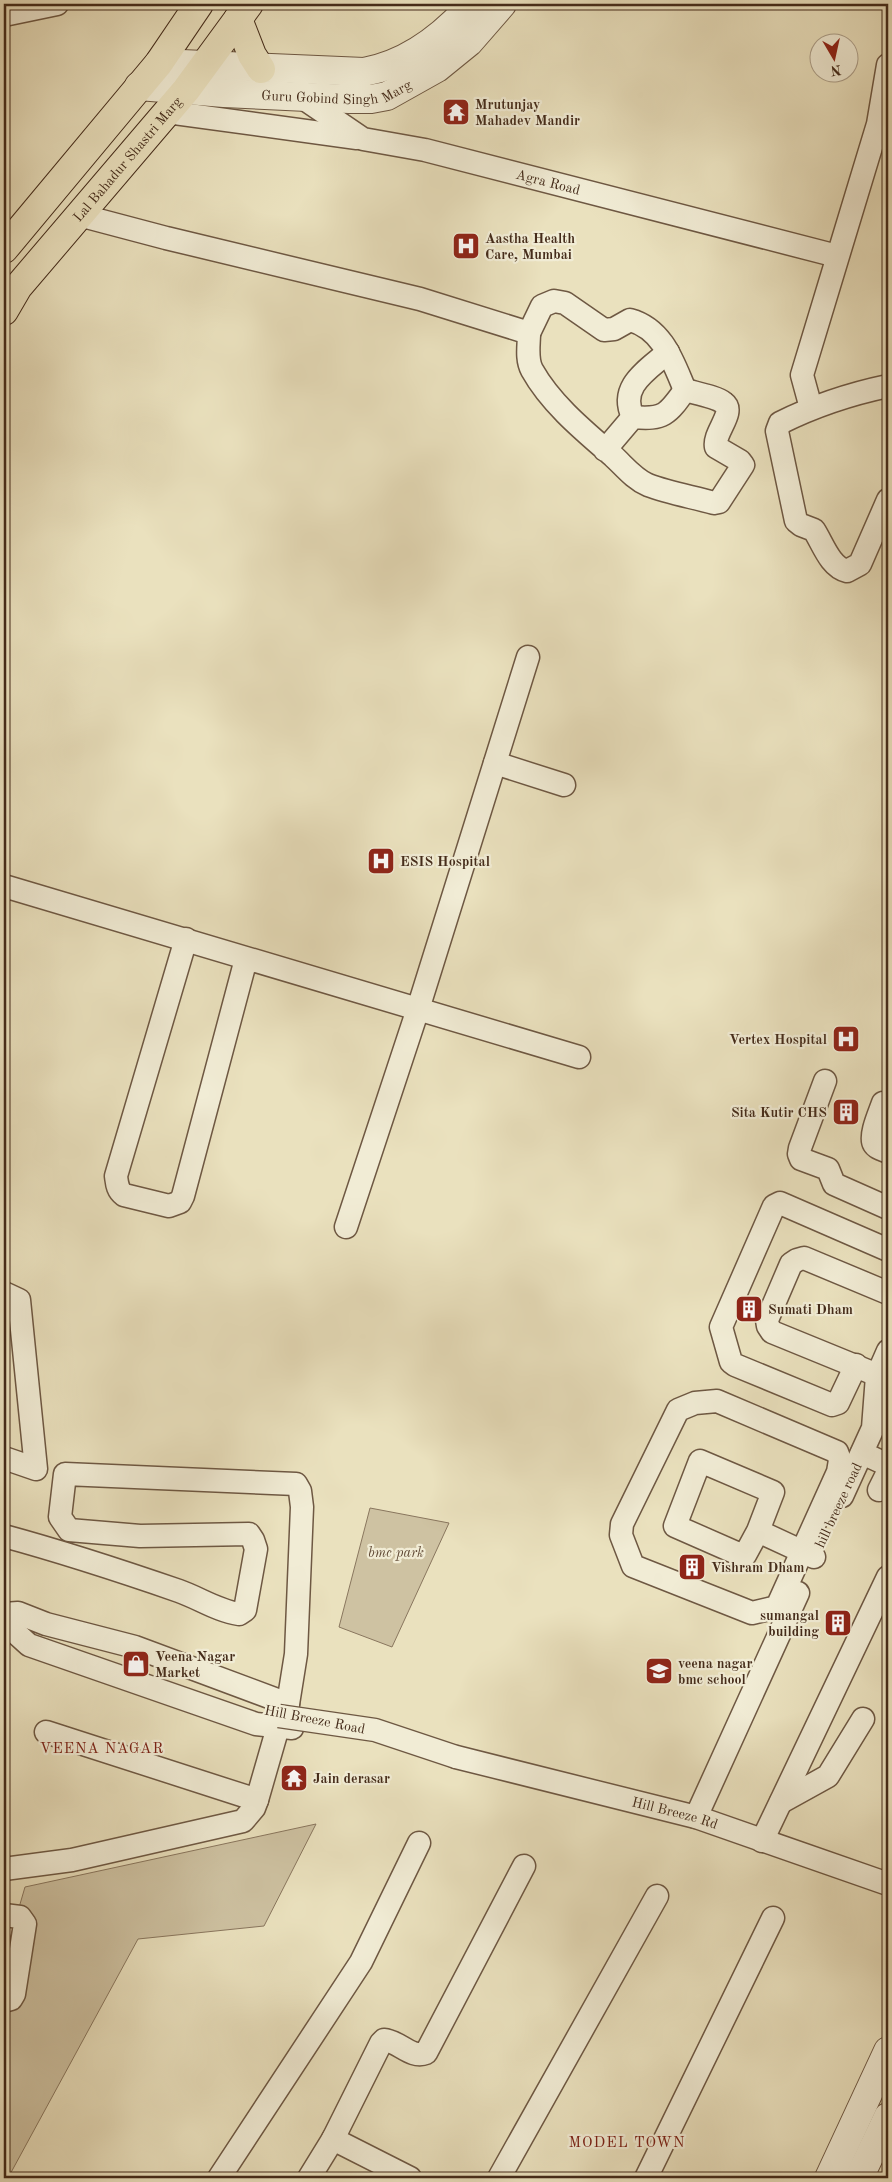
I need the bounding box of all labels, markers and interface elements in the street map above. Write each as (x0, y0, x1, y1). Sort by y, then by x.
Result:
north arrow (810, 32, 860, 82)
text: N (829, 62, 842, 78)
street label: Guru Gobind Singh Marg (261, 78, 415, 107)
street label: Lal Bahadur Shastri Marg (71, 94, 185, 225)
temple icon: Mrutunjay Mahadev Mandir (441, 97, 471, 127)
place label: Mrutunjay Mahadev Mandir (475, 98, 580, 128)
street label: Agra Road (514, 168, 582, 198)
hospital icon: Aastha Health Care, Mumbai (451, 231, 481, 261)
place label: Aastha Health Care, Mumbai (485, 232, 575, 262)
hospital icon: ESIS Hospital (366, 846, 396, 876)
place label: ESIS Hospital (400, 855, 490, 869)
hospital icon: Vertex Hospital (831, 1024, 861, 1054)
place label: Vertex Hospital (729, 1033, 827, 1047)
building icon: Sita Kutir CHS (831, 1097, 861, 1127)
place label: Sita Kutir CHS (731, 1106, 827, 1120)
building icon: Sumati Dham (734, 1294, 764, 1324)
place label: Sumati Dham (768, 1303, 853, 1317)
street label: hill breeze road (813, 1461, 865, 1550)
park label: bmc park (368, 1546, 424, 1561)
building icon: Vishram Dham (677, 1552, 707, 1582)
place label: Vishram Dham (711, 1561, 804, 1575)
building icon: sumangal building (823, 1608, 853, 1638)
place label: sumangal building (760, 1609, 819, 1639)
shop icon: Veena Nagar Market (121, 1649, 151, 1679)
place label: Veena Nagar Market (155, 1650, 235, 1680)
school or university icon: veena nagar bmc school (644, 1656, 674, 1686)
place label: veena nagar bmc school (678, 1657, 753, 1687)
street label: Hill Breeze Road (263, 1703, 366, 1737)
district label: VEENA NAGAR (40, 1742, 164, 1757)
temple icon: Jain derasar (279, 1763, 309, 1793)
place label: Jain derasar (313, 1772, 390, 1786)
street label: Hill Breeze Rd (630, 1795, 720, 1832)
district label: MODEL TOWN (569, 2136, 685, 2151)

